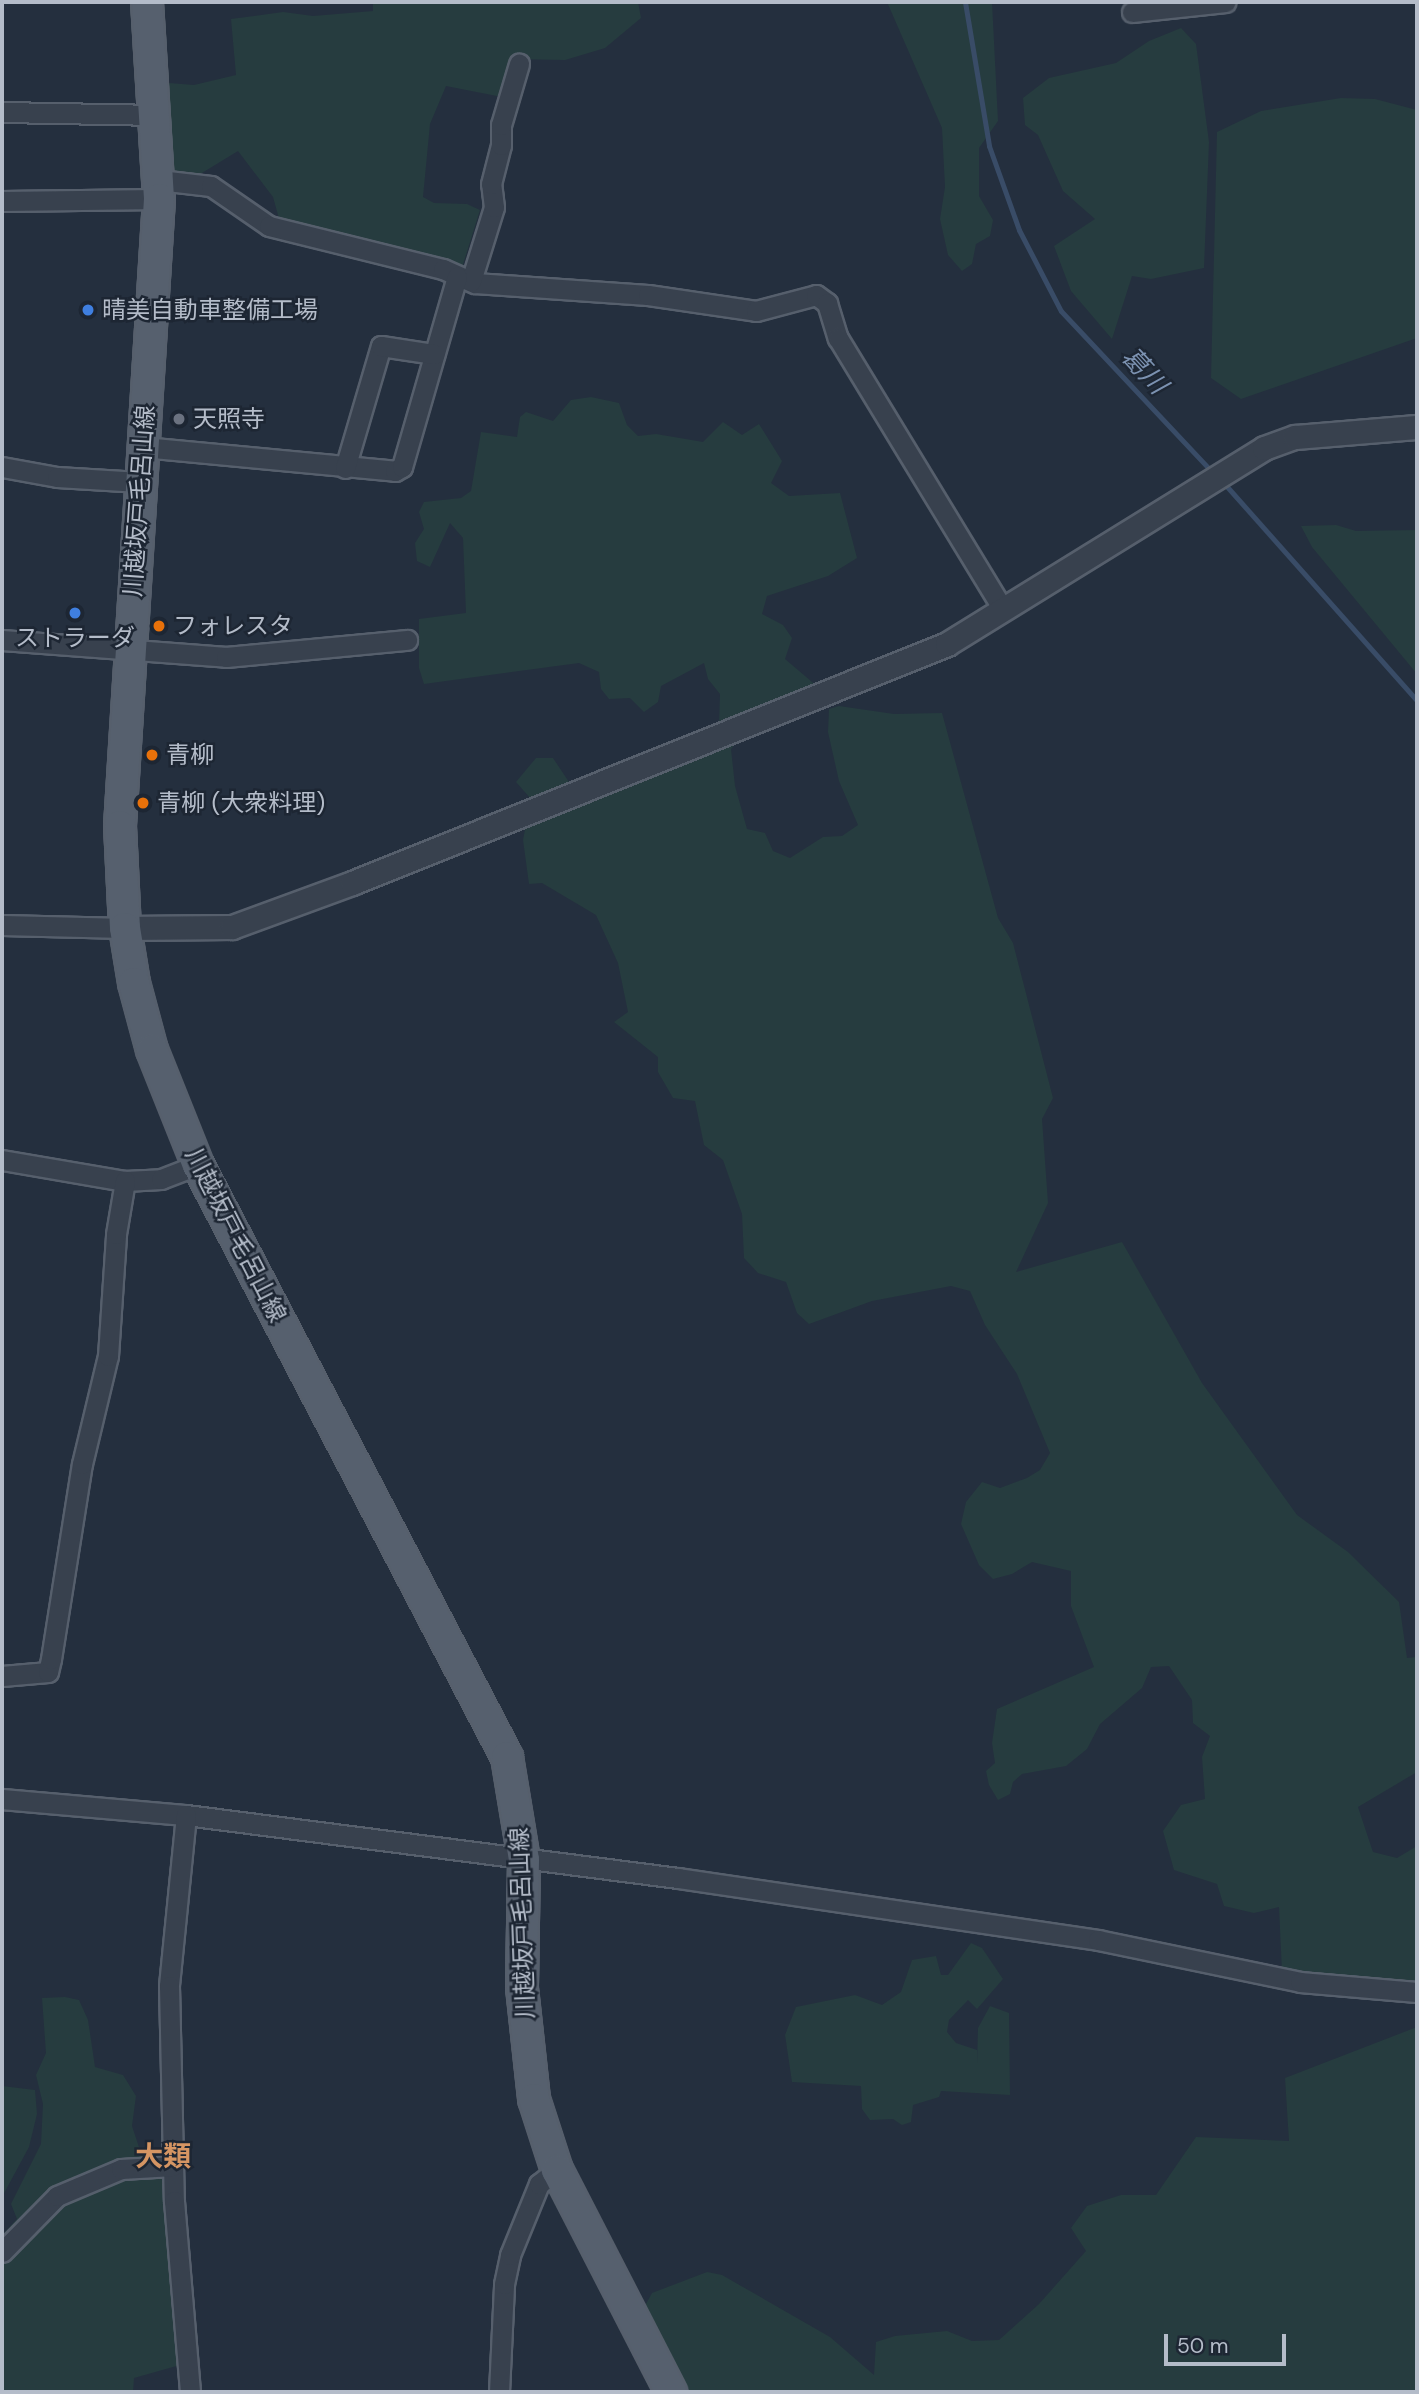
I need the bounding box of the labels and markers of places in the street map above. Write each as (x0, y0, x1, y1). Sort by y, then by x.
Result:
place label: 晴美自動車整備工場 (102, 296, 318, 324)
marker: 晴美自動車整備工場 (80, 302, 96, 318)
place label: 天照寺 (193, 405, 265, 433)
marker: 天照寺 (171, 411, 187, 427)
marker: ストラーダ (67, 605, 83, 621)
place label: フォレスタ (173, 612, 293, 640)
marker: フォレスタ (151, 618, 167, 634)
place label: ストラーダ (15, 624, 135, 652)
place label: 青柳 (166, 741, 214, 769)
marker: 青柳 (144, 747, 160, 763)
place label: 青柳 (大衆料理) (157, 789, 325, 817)
marker: 青柳 (大衆料理) (135, 795, 151, 811)

